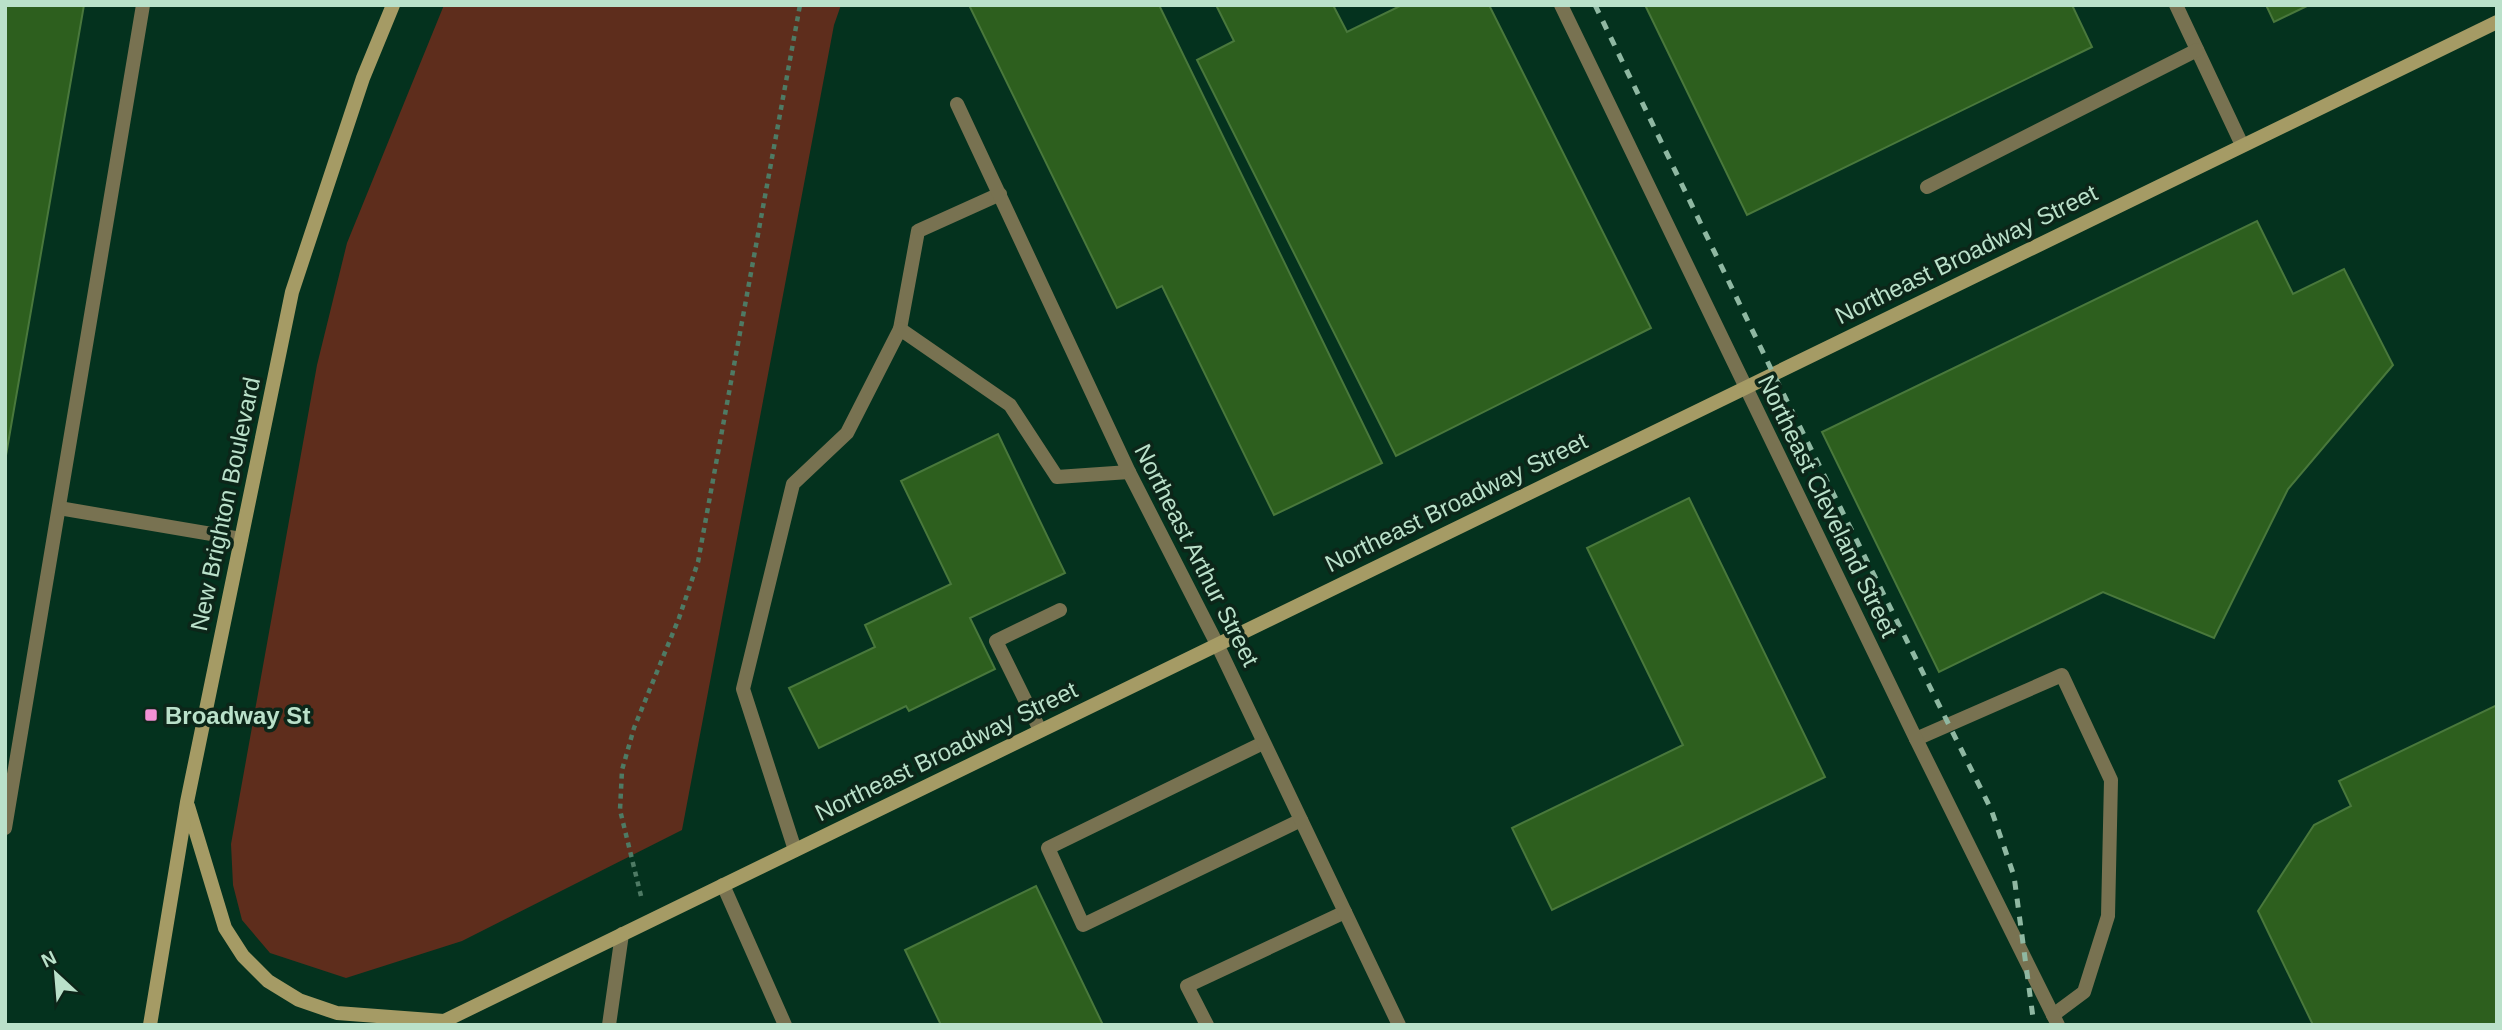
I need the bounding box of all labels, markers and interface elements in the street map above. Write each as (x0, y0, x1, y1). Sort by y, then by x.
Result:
street label: Northeast Broadway Street (1831, 179, 2102, 329)
street label: Northeast Cleveland Street (1753, 371, 1903, 642)
street label: New Brighton Boulevard (185, 375, 265, 633)
street label: Northeast Broadway Street (1321, 427, 1592, 577)
street label: Northeast Arthur Street (1129, 440, 1265, 671)
street label: Northeast Broadway Street (811, 676, 1082, 826)
place label: Broadway St (165, 702, 310, 729)
marker: Broadway St (143, 707, 159, 723)
north arrow (21, 939, 91, 1009)
text: N (38, 947, 60, 972)

